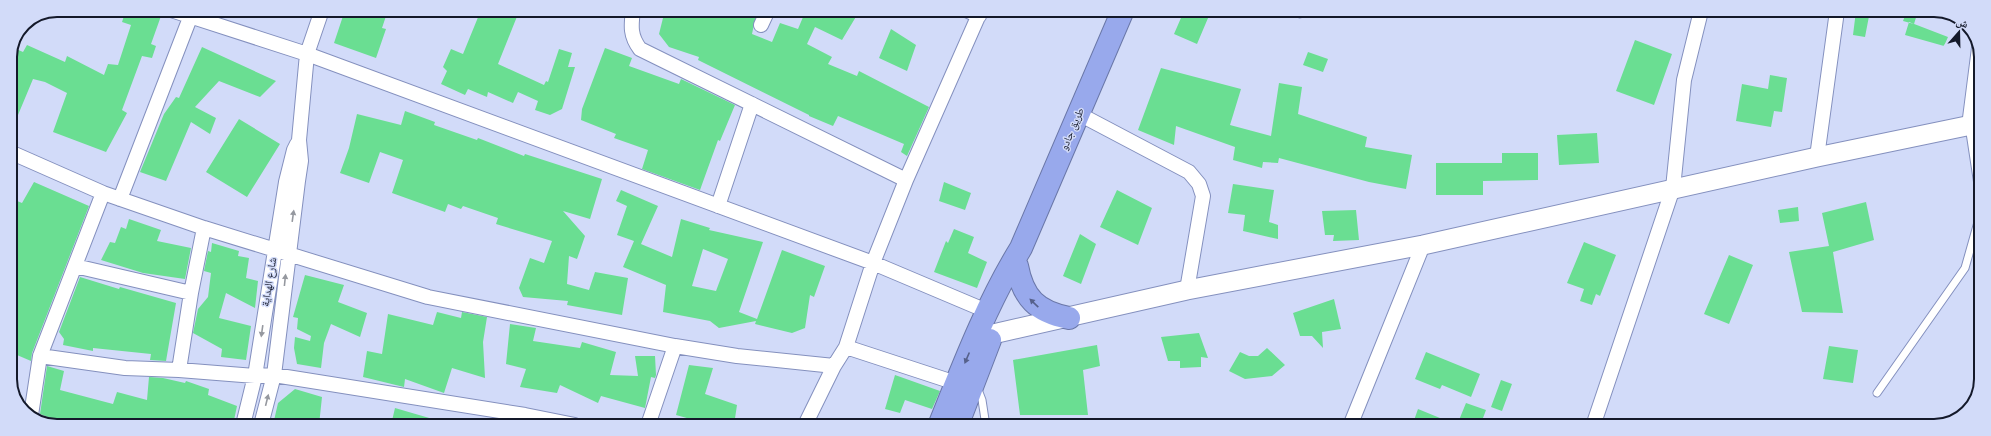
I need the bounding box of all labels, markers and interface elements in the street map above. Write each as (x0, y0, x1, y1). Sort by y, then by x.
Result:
north arrow (1939, 12, 1979, 52)
text: ش (1954, 14, 1971, 32)
street label: طريق جادو (1056, 105, 1088, 153)
one-way arrow (290, 210, 296, 222)
street label: شارع الهداية (258, 256, 280, 308)
one-way arrow (282, 274, 288, 287)
one-way arrow (1029, 298, 1039, 308)
one-way arrow (259, 325, 265, 337)
one-way arrow (964, 353, 970, 364)
one-way arrow (265, 394, 271, 406)

